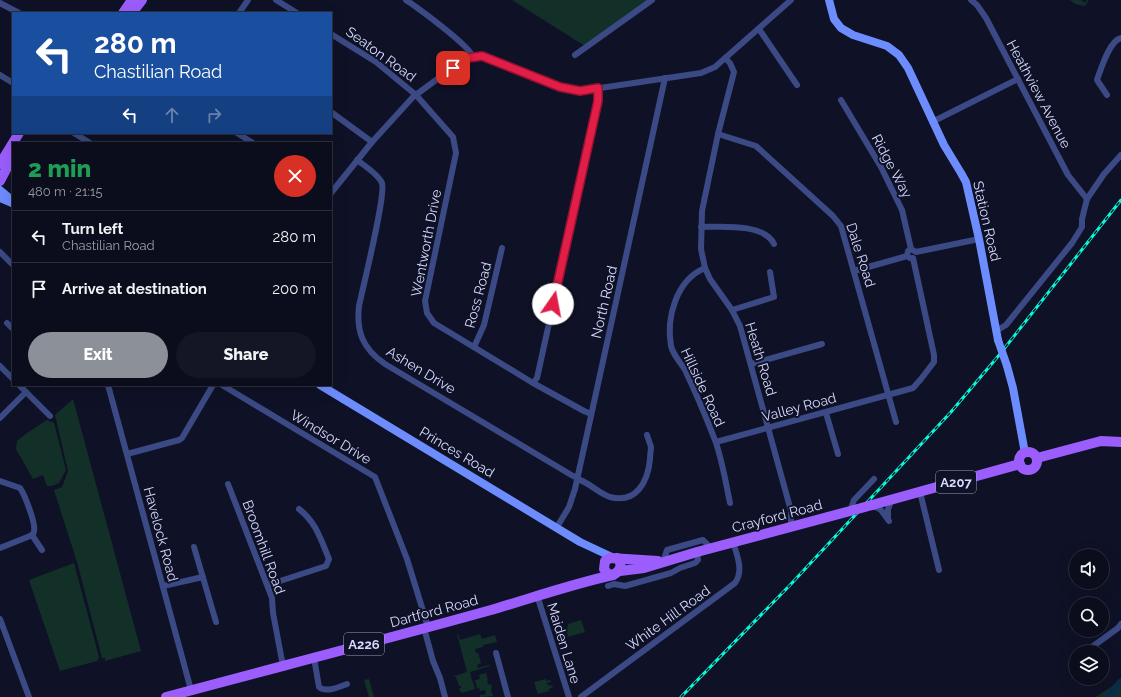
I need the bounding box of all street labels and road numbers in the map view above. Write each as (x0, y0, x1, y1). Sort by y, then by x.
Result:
street label: Seaton Road (343, 23, 419, 85)
street label: Heathview Avenue (1004, 37, 1074, 151)
street label: Ridge Way (869, 131, 916, 201)
street label: Station Road (970, 179, 1004, 263)
street label: Wentworth Drive (408, 188, 444, 298)
street label: Dale Road (843, 221, 879, 289)
street label: Ross Road (461, 260, 495, 330)
street label: North Road (588, 264, 620, 340)
street label: Heath Road (742, 320, 780, 398)
street label: Ashen Drive (384, 343, 458, 397)
street label: Hillside Road (678, 345, 728, 429)
street label: Valley Road (760, 389, 838, 425)
street label: Windsor Drive (288, 407, 374, 467)
street label: Princes Road (417, 423, 497, 481)
road number: A207 (936, 471, 976, 493)
street label: Havelock Road (141, 485, 181, 583)
street label: Crayford Road (730, 496, 824, 536)
street label: Broomhill Road (240, 498, 288, 596)
street label: White Hill Road (623, 582, 713, 654)
street label: Dartford Road (388, 592, 480, 630)
street label: Maiden Lane (544, 601, 584, 685)
road number: A226 (344, 633, 384, 655)

